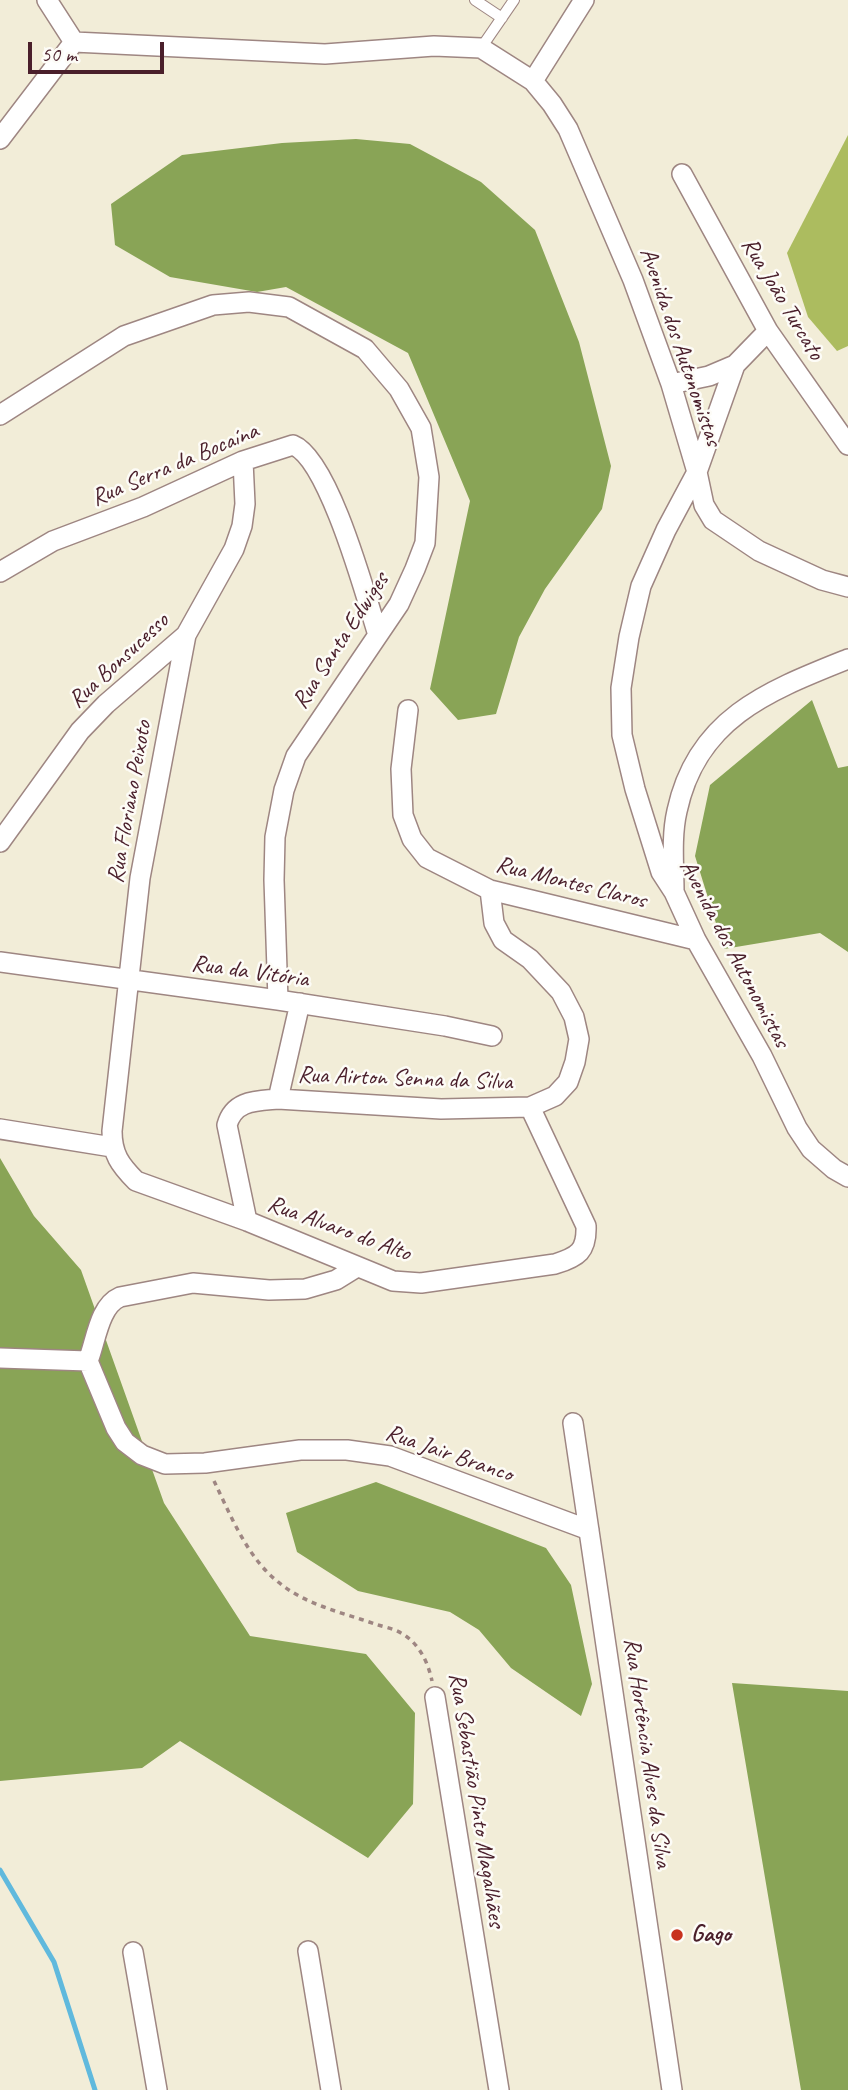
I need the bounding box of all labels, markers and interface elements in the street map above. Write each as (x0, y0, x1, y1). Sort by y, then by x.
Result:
scale bar (32, 28, 168, 72)
text: 50 m (41, 41, 77, 67)
street label: Rua João Turcato (734, 233, 830, 365)
street label: Avenida dos Autonomistas (632, 244, 728, 450)
street label: Rua Serra da Bocaína (87, 417, 263, 513)
street label: Rua Santa Edwiges (286, 568, 396, 714)
street label: Rua Bonsucesso (63, 607, 175, 715)
street label: Rua Floriano Peixoto (102, 719, 158, 885)
street label: Rua Montes Claros (493, 850, 649, 916)
street label: Avenida dos Autonomistas (672, 855, 796, 1053)
street label: Rua da Vitória (190, 950, 310, 994)
street label: Rua Airton Senna da Silva (297, 1061, 513, 1097)
street label: Rua Alvaro do Alto (264, 1190, 414, 1268)
street label: Rua Jair Branco (382, 1419, 516, 1489)
street label: Rua Hortência Alves da Silva (617, 1636, 677, 1870)
street label: Rua Sebastião Pinto Magalhães (442, 1671, 510, 1929)
place label: Gago (691, 1921, 731, 1949)
marker: Gago (669, 1927, 685, 1943)

